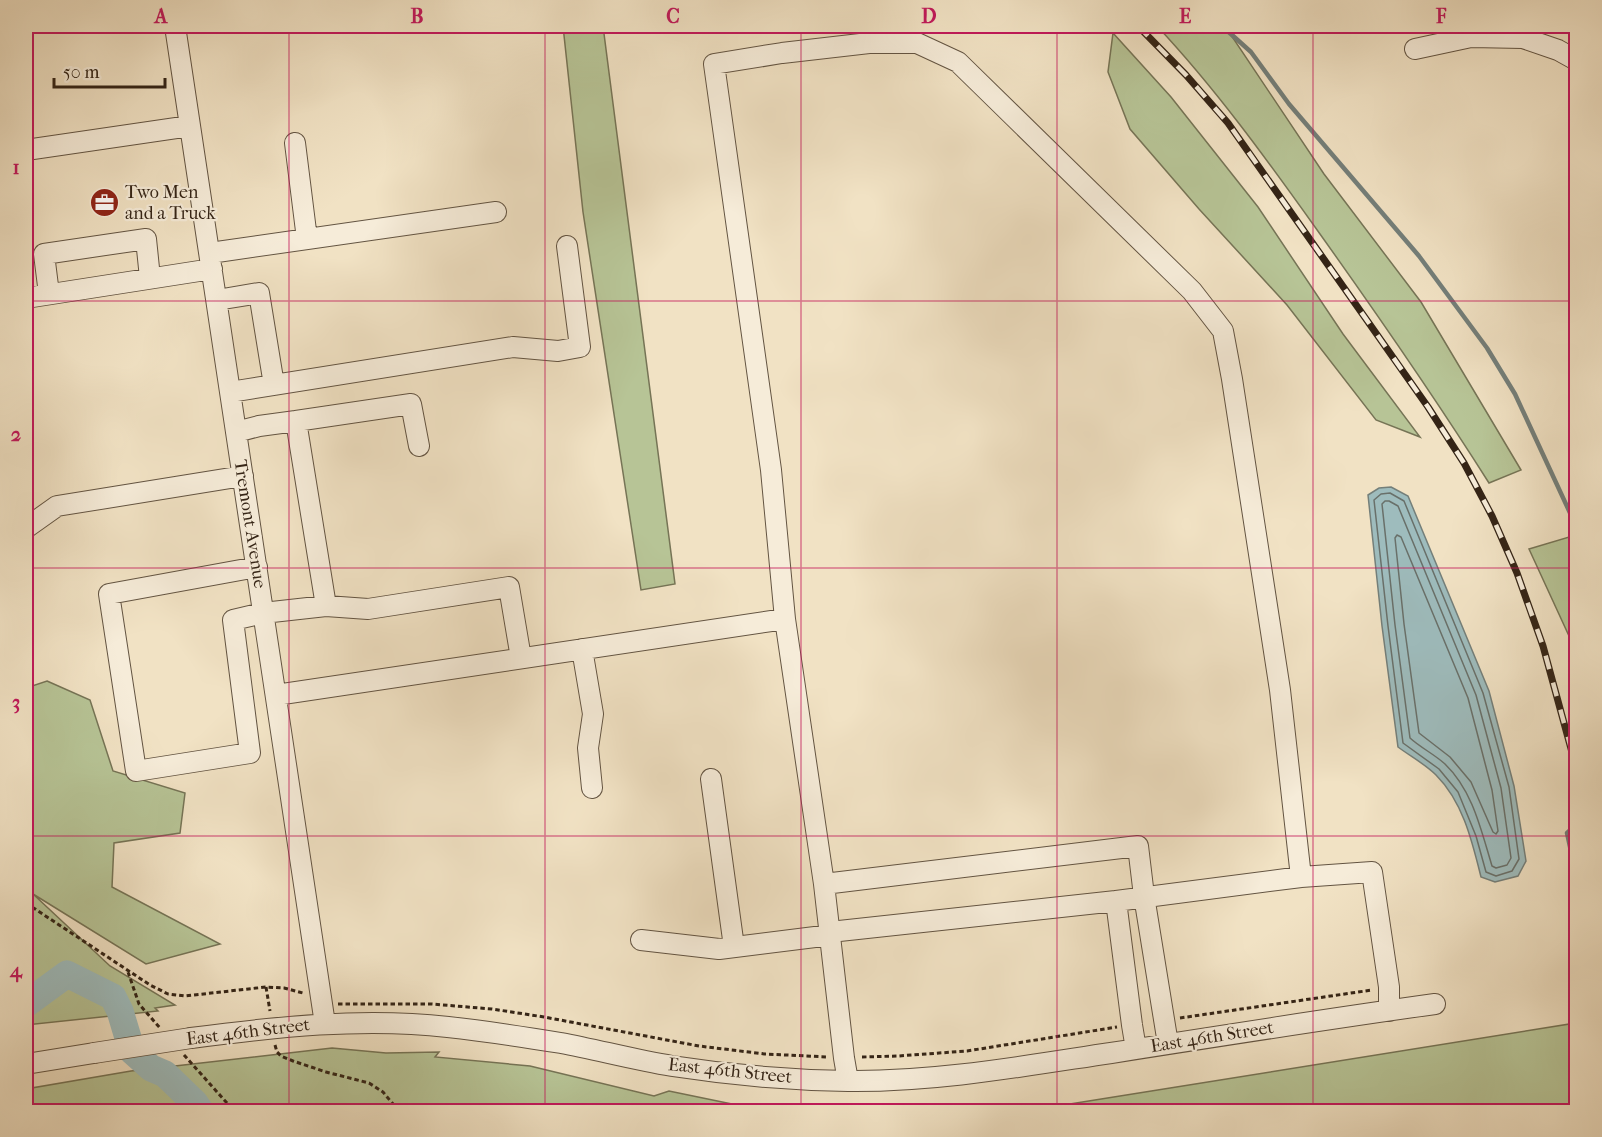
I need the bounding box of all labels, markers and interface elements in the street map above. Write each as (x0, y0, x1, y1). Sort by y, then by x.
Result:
text: A (153, 5, 169, 28)
text: B (410, 5, 424, 28)
text: C (666, 5, 680, 28)
text: D (921, 5, 937, 28)
text: E (1179, 5, 1191, 28)
text: F (1435, 5, 1447, 28)
scale bar (54, 51, 165, 89)
text: 50 m (63, 62, 100, 83)
text: 1 (12, 156, 20, 179)
place label: Two Men and a Truck (125, 182, 216, 224)
office icon: Two Men and a Truck (88, 186, 120, 218)
text: 2 (11, 423, 21, 446)
street label: Tremont Avenue (229, 458, 271, 590)
text: 3 (12, 691, 20, 714)
text: 4 (9, 959, 23, 983)
street label: East 46th Street (185, 1014, 312, 1050)
street label: East 46th Street (1149, 1017, 1276, 1057)
street label: East 46th Street (667, 1054, 794, 1088)

